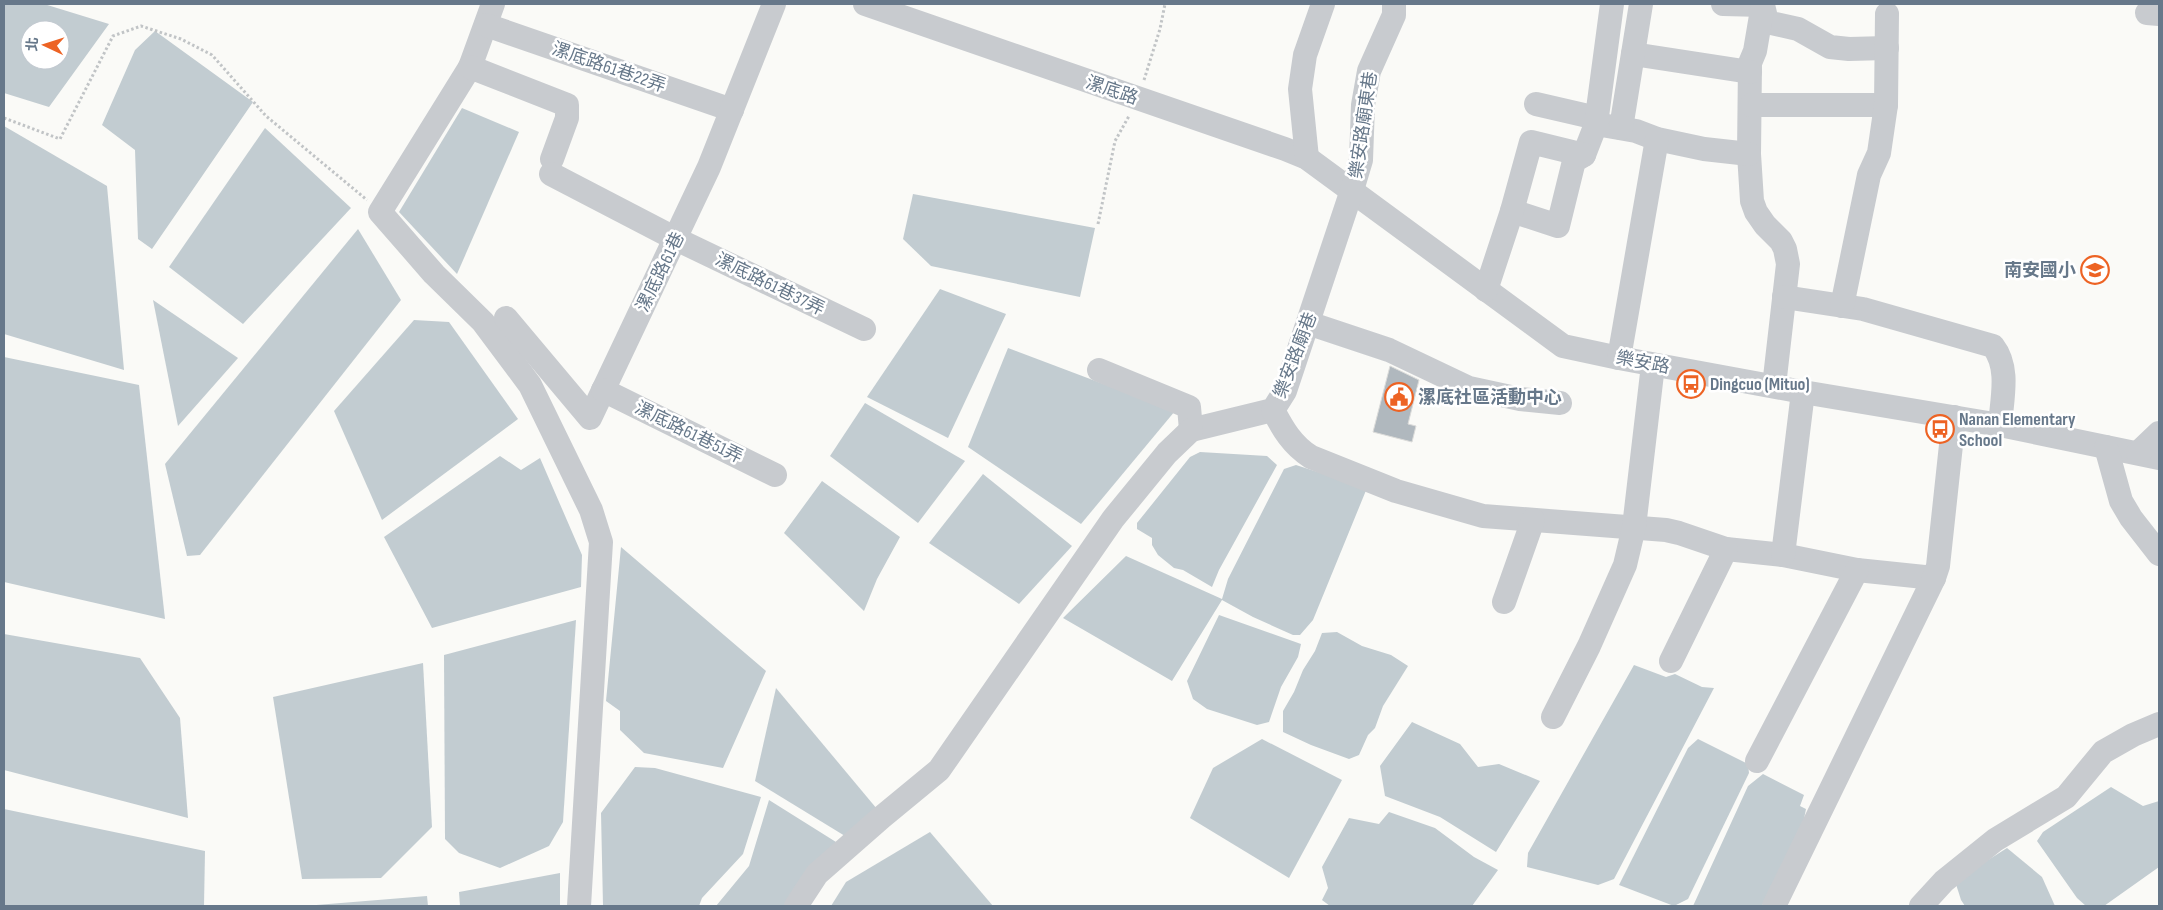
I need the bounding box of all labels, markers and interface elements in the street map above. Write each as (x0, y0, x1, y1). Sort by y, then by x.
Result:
north arrow (20, 20, 70, 70)
text: 北 (24, 37, 41, 52)
street label: 漯底路61巷22弄 (549, 38, 669, 97)
street label: 樂安路廟東巷 (1346, 70, 1381, 180)
street label: 漯底路 (1083, 72, 1141, 109)
street label: 漯底路61巷 (632, 229, 689, 316)
street label: 漯底路61巷37弄 (712, 249, 828, 320)
school or university icon: 南安國小 (2080, 255, 2110, 285)
place label: 南安國小 (2004, 260, 2076, 281)
street label: 樂安路廟巷 (1270, 309, 1321, 401)
street label: 樂安路 (1614, 347, 1671, 378)
bus stop icon: Dingcuo (Mituo) (1676, 369, 1706, 399)
place label: Dingcuo (Mituo) (1710, 374, 1810, 395)
public building icon: 漯底社區活動中心 (1384, 382, 1414, 412)
place label: 漯底社區活動中心 (1418, 387, 1562, 408)
street label: 漯底路61巷51弄 (631, 397, 746, 468)
place label: Nanan Elementary School (1959, 409, 2076, 451)
bus stop icon: Nanan Elementary School (1925, 414, 1955, 444)

